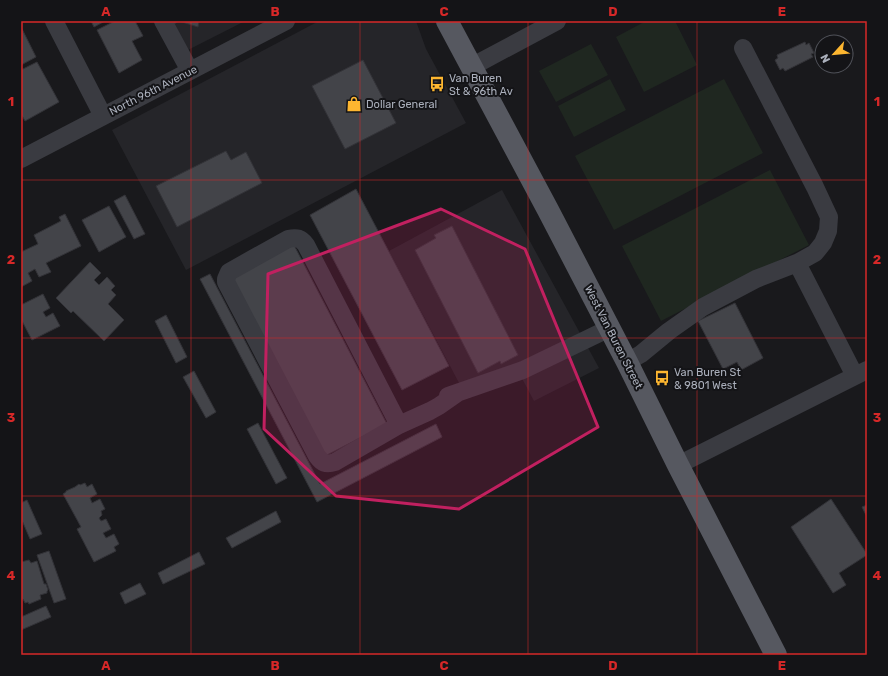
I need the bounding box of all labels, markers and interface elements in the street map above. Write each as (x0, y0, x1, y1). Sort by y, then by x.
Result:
text: A (101, 4, 111, 19)
text: B (270, 4, 280, 19)
text: C (439, 4, 449, 19)
text: D (608, 4, 618, 19)
text: E (778, 4, 786, 19)
north arrow (814, 34, 854, 74)
text: N (818, 52, 833, 65)
street label: North 96th Avenue (107, 63, 199, 118)
place label: Van Buren St & 96th Av (449, 72, 513, 98)
bus stop icon: Van Buren St & 96th Av (428, 75, 446, 93)
text: 1 (8, 94, 14, 109)
text: 1 (874, 94, 880, 109)
shop icon: Dollar General (345, 95, 363, 113)
place label: Dollar General (366, 98, 437, 111)
text: 2 (7, 252, 15, 267)
text: 2 (873, 252, 881, 267)
street label: West Van Buren Street (582, 283, 646, 392)
place label: Van Buren St & 9801 West (674, 366, 741, 392)
bus stop icon: Van Buren St & 9801 West (653, 369, 671, 387)
text: 3 (7, 410, 16, 425)
text: 3 (873, 410, 882, 425)
text: 4 (7, 568, 16, 583)
text: 4 (873, 568, 882, 583)
text: A (101, 658, 111, 673)
text: B (270, 658, 280, 673)
text: C (439, 658, 449, 673)
text: D (608, 658, 618, 673)
text: E (778, 658, 786, 673)

